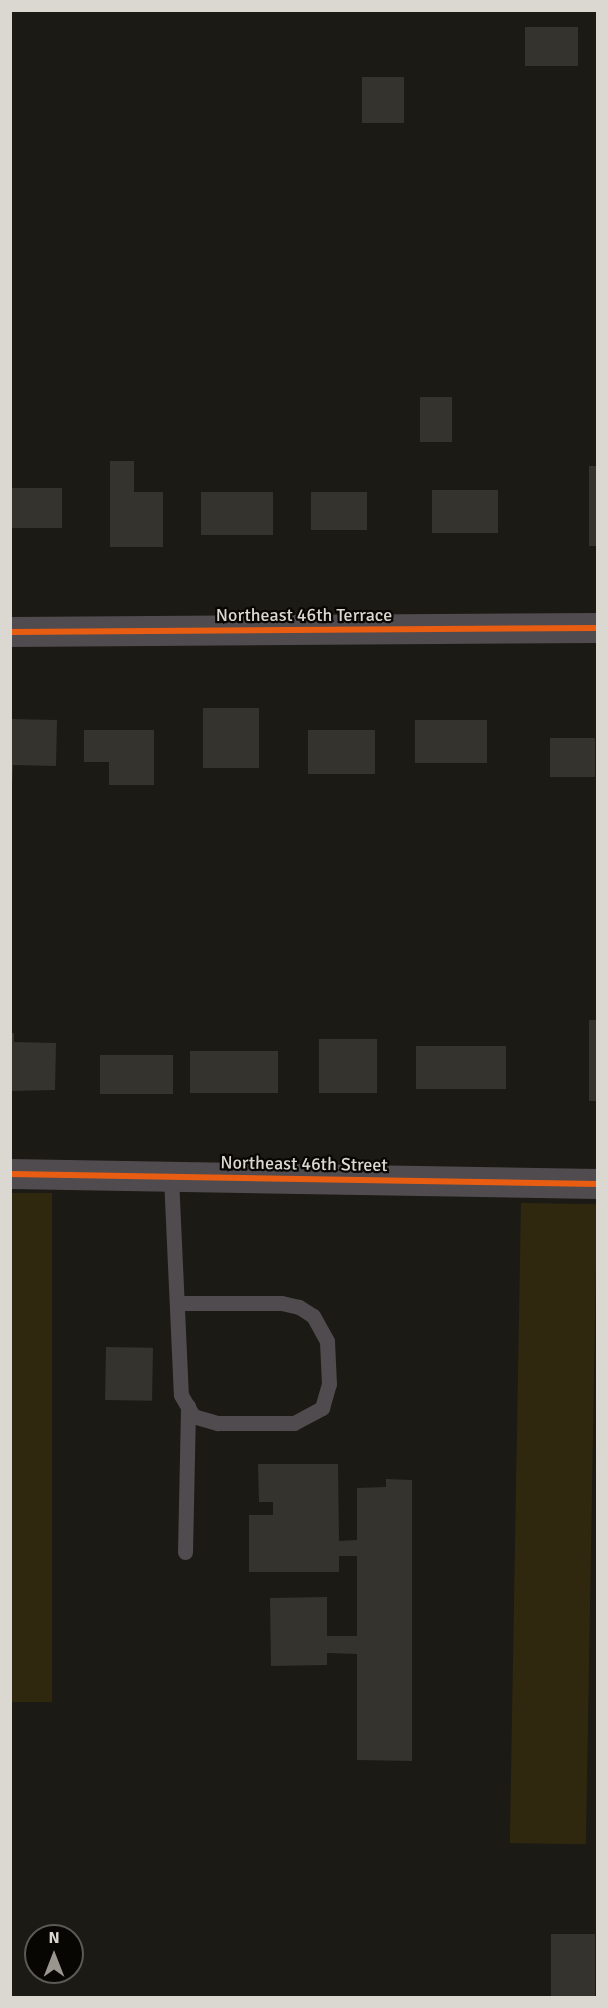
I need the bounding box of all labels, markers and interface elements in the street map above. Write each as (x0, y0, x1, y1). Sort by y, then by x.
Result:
street label: Northeast 46th Terrace (216, 604, 392, 626)
street label: Northeast 46th Street (220, 1152, 388, 1176)
north arrow (24, 1924, 84, 1984)
text: N (48, 1928, 60, 1948)

